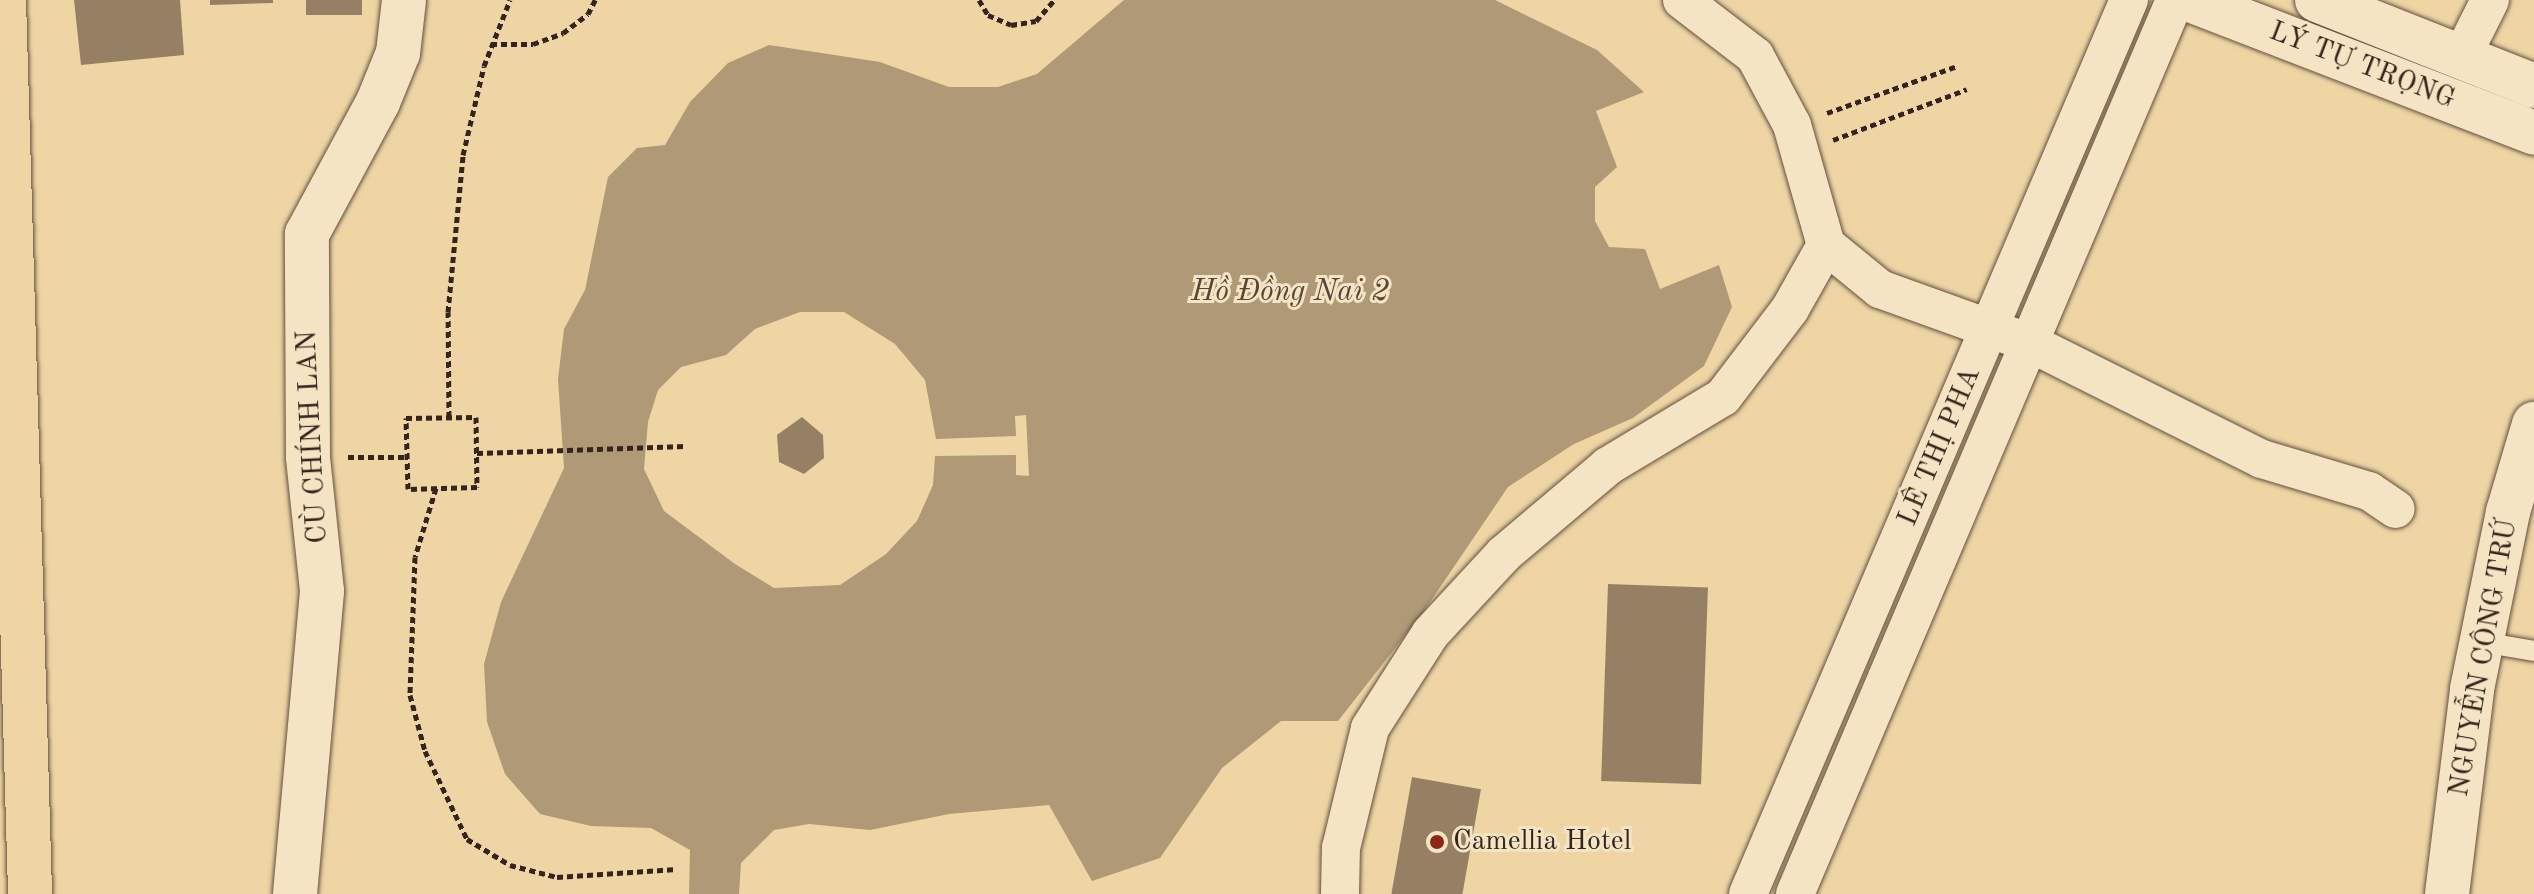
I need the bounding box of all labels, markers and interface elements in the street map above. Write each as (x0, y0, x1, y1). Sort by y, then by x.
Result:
street label: LÝ TỰ TRỌNG (2264, 15, 2460, 117)
water label: Hồ Đồng Nai 2 (1191, 274, 1389, 310)
street label: CÙ CHÍNH LAN (291, 330, 335, 544)
street label: LÊ THỊ PHA (1891, 362, 1989, 532)
street label: NGUYỄN CÔNG TRỨ (2443, 516, 2525, 800)
place label: Camellia Hotel (1453, 825, 1631, 859)
marker: Camellia Hotel (1428, 833, 1446, 851)

